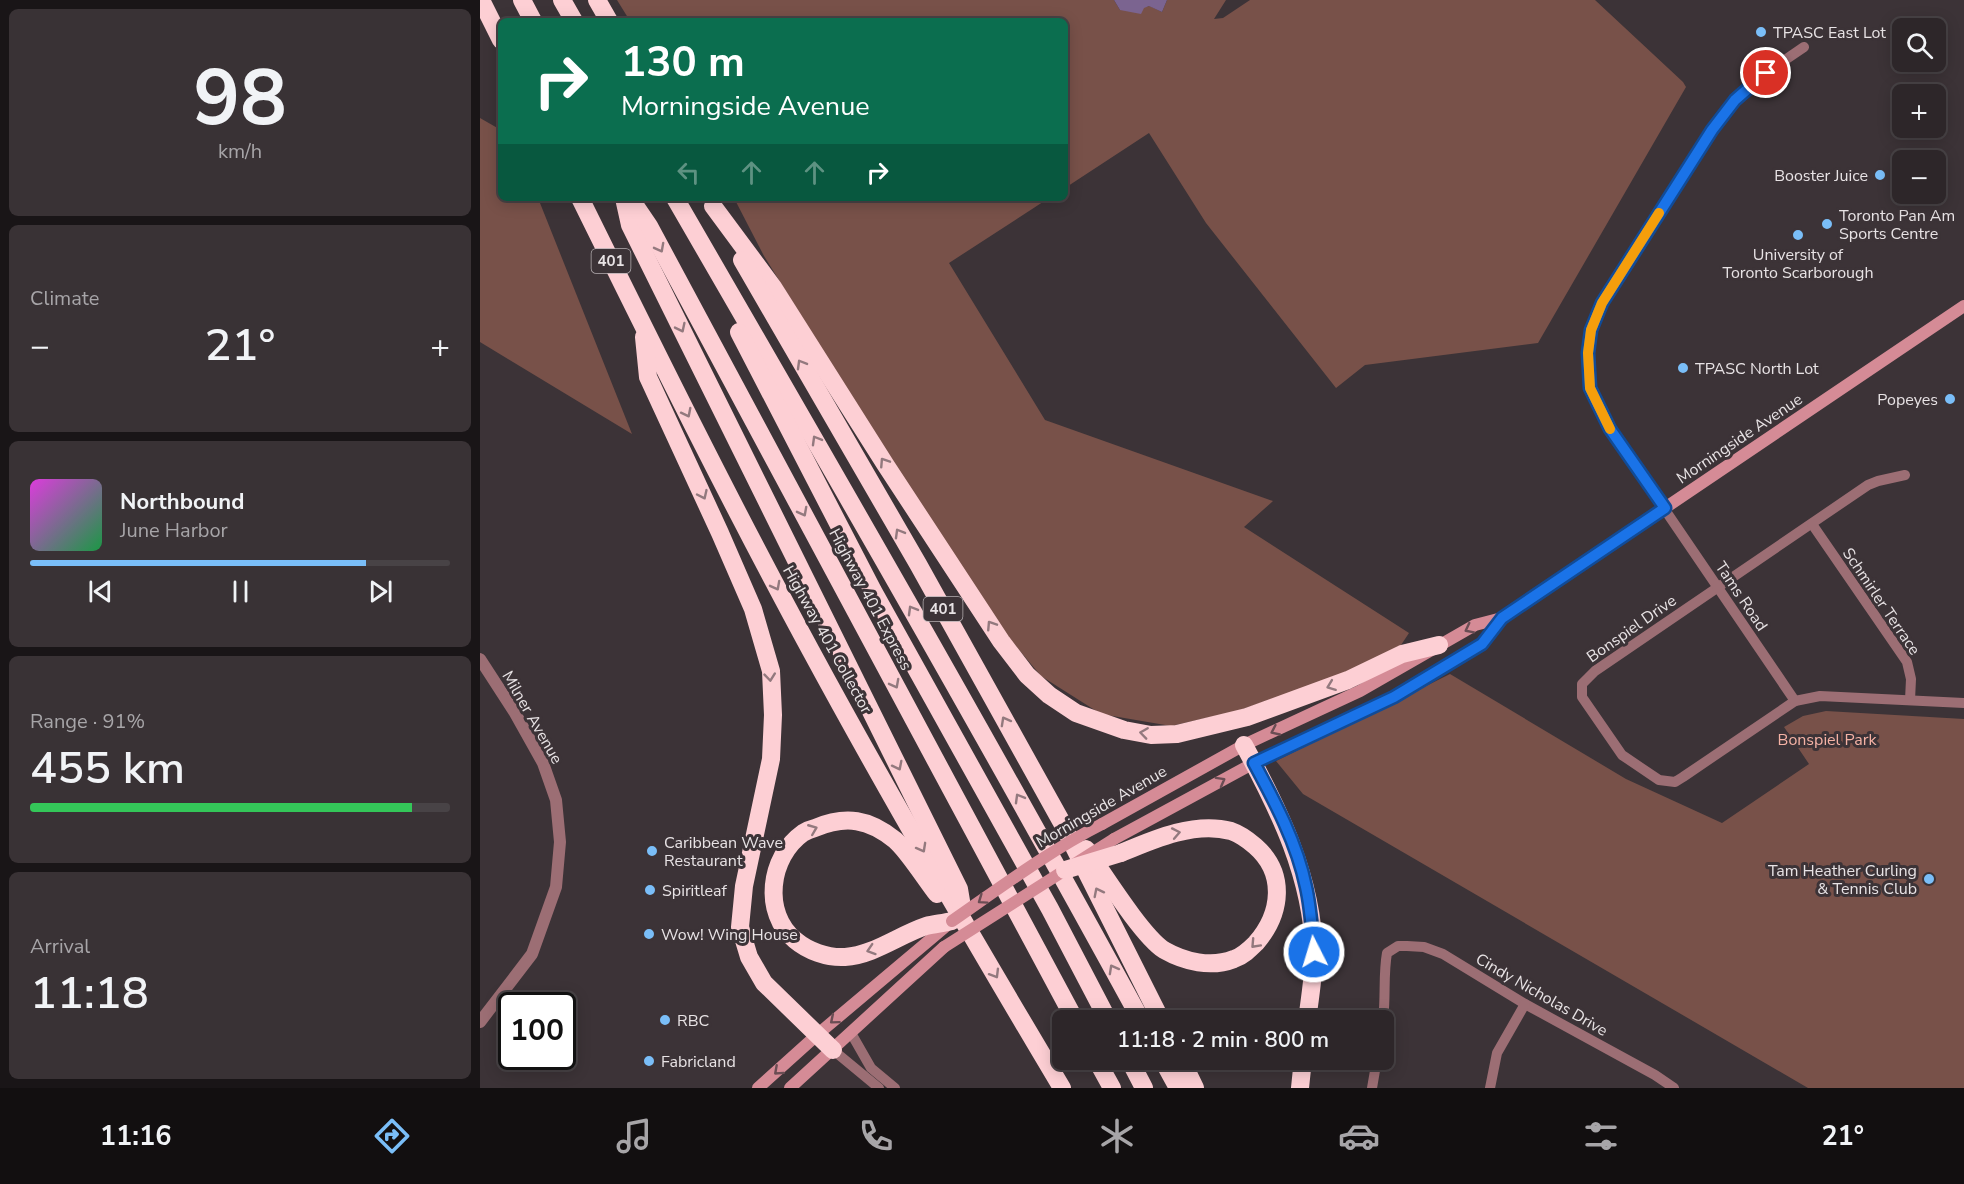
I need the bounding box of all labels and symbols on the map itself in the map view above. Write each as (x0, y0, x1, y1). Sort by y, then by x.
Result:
place label: TPASC East Lot (1773, 22, 1886, 44)
marker: TPASC East Lot (1754, 25, 1768, 39)
pin (1740, 47, 1791, 98)
place label: Booster Juice (1774, 165, 1868, 187)
marker: Booster Juice (1873, 168, 1887, 182)
place label: Toronto Pan Am Sports Centre (1839, 205, 1955, 245)
marker: Toronto Pan Am Sports Centre (1820, 217, 1834, 231)
marker: University of Toronto Scarborough (1791, 228, 1805, 242)
one-way arrow (653, 241, 664, 252)
place label: University of Toronto Scarborough (1722, 244, 1874, 284)
road number: 401 (592, 249, 630, 273)
one-way arrow (673, 322, 685, 333)
place label: TPASC North Lot (1695, 358, 1819, 380)
one-way arrow (797, 360, 808, 370)
marker: TPASC North Lot (1676, 361, 1690, 375)
street label: Morningside Avenue (1672, 388, 1807, 489)
place label: Popeyes (1877, 389, 1938, 411)
marker: Popeyes (1943, 392, 1957, 406)
one-way arrow (680, 406, 691, 417)
one-way arrow (811, 436, 823, 447)
one-way arrow (880, 458, 891, 469)
one-way arrow (695, 489, 707, 500)
one-way arrow (796, 506, 807, 516)
street label: Highway 401 Express (823, 525, 917, 674)
one-way arrow (895, 529, 907, 539)
street label: Schmirler Terrace (1837, 544, 1925, 660)
street label: Tams Road (1710, 557, 1773, 636)
street label: Highway 401 Collector (777, 562, 877, 718)
one-way arrow (769, 580, 781, 591)
street label: Bonspiel Drive (1582, 590, 1681, 668)
road number: 401 (924, 597, 962, 621)
one-way arrow (908, 606, 919, 616)
one-way arrow (987, 621, 998, 632)
one-way arrow (1464, 621, 1475, 633)
street label: Milner Avenue (497, 667, 568, 768)
one-way arrow (763, 673, 776, 682)
one-way arrow (888, 677, 899, 688)
one-way arrow (1327, 678, 1337, 691)
one-way arrow (1001, 717, 1012, 727)
one-way arrow (1271, 723, 1282, 735)
one-way arrow (1140, 728, 1149, 740)
park label: Bonspiel Park (1778, 729, 1877, 751)
one-way arrow (891, 760, 902, 771)
street label: Morningside Avenue (1032, 760, 1171, 853)
one-way arrow (1214, 777, 1225, 788)
one-way arrow (1015, 793, 1026, 804)
one-way arrow (807, 824, 818, 836)
one-way arrow (1170, 827, 1180, 840)
place label: Caribbean Wave Restaurant (664, 832, 783, 872)
one-way arrow (915, 842, 926, 853)
marker: Caribbean Wave Restaurant (645, 844, 659, 858)
place label: Tam Heather Curling & Tennis Club (1768, 860, 1917, 900)
marker: Tam Heather Curling & Tennis Club (1922, 872, 1936, 886)
place label: Spiritleaf (662, 880, 728, 902)
marker: Spiritleaf (643, 883, 657, 897)
one-way arrow (1093, 888, 1105, 899)
one-way arrow (978, 893, 989, 904)
position arrow (1282, 920, 1346, 984)
place label: Wow! Wing House (661, 924, 798, 946)
marker: Wow! Wing House (642, 927, 656, 941)
one-way arrow (1251, 937, 1262, 947)
one-way arrow (866, 943, 877, 955)
street label: Cindy Nicholas Drive (1471, 948, 1612, 1042)
one-way arrow (1109, 964, 1120, 975)
one-way arrow (987, 968, 999, 978)
speed limit sign: 100 (498, 992, 576, 1070)
place label: RBC (677, 1010, 710, 1032)
marker: RBC (658, 1013, 672, 1027)
one-way arrow (830, 1013, 841, 1024)
place label: Fabricland (661, 1051, 736, 1073)
marker: Fabricland (642, 1054, 656, 1068)
one-way arrow (774, 1064, 785, 1075)

